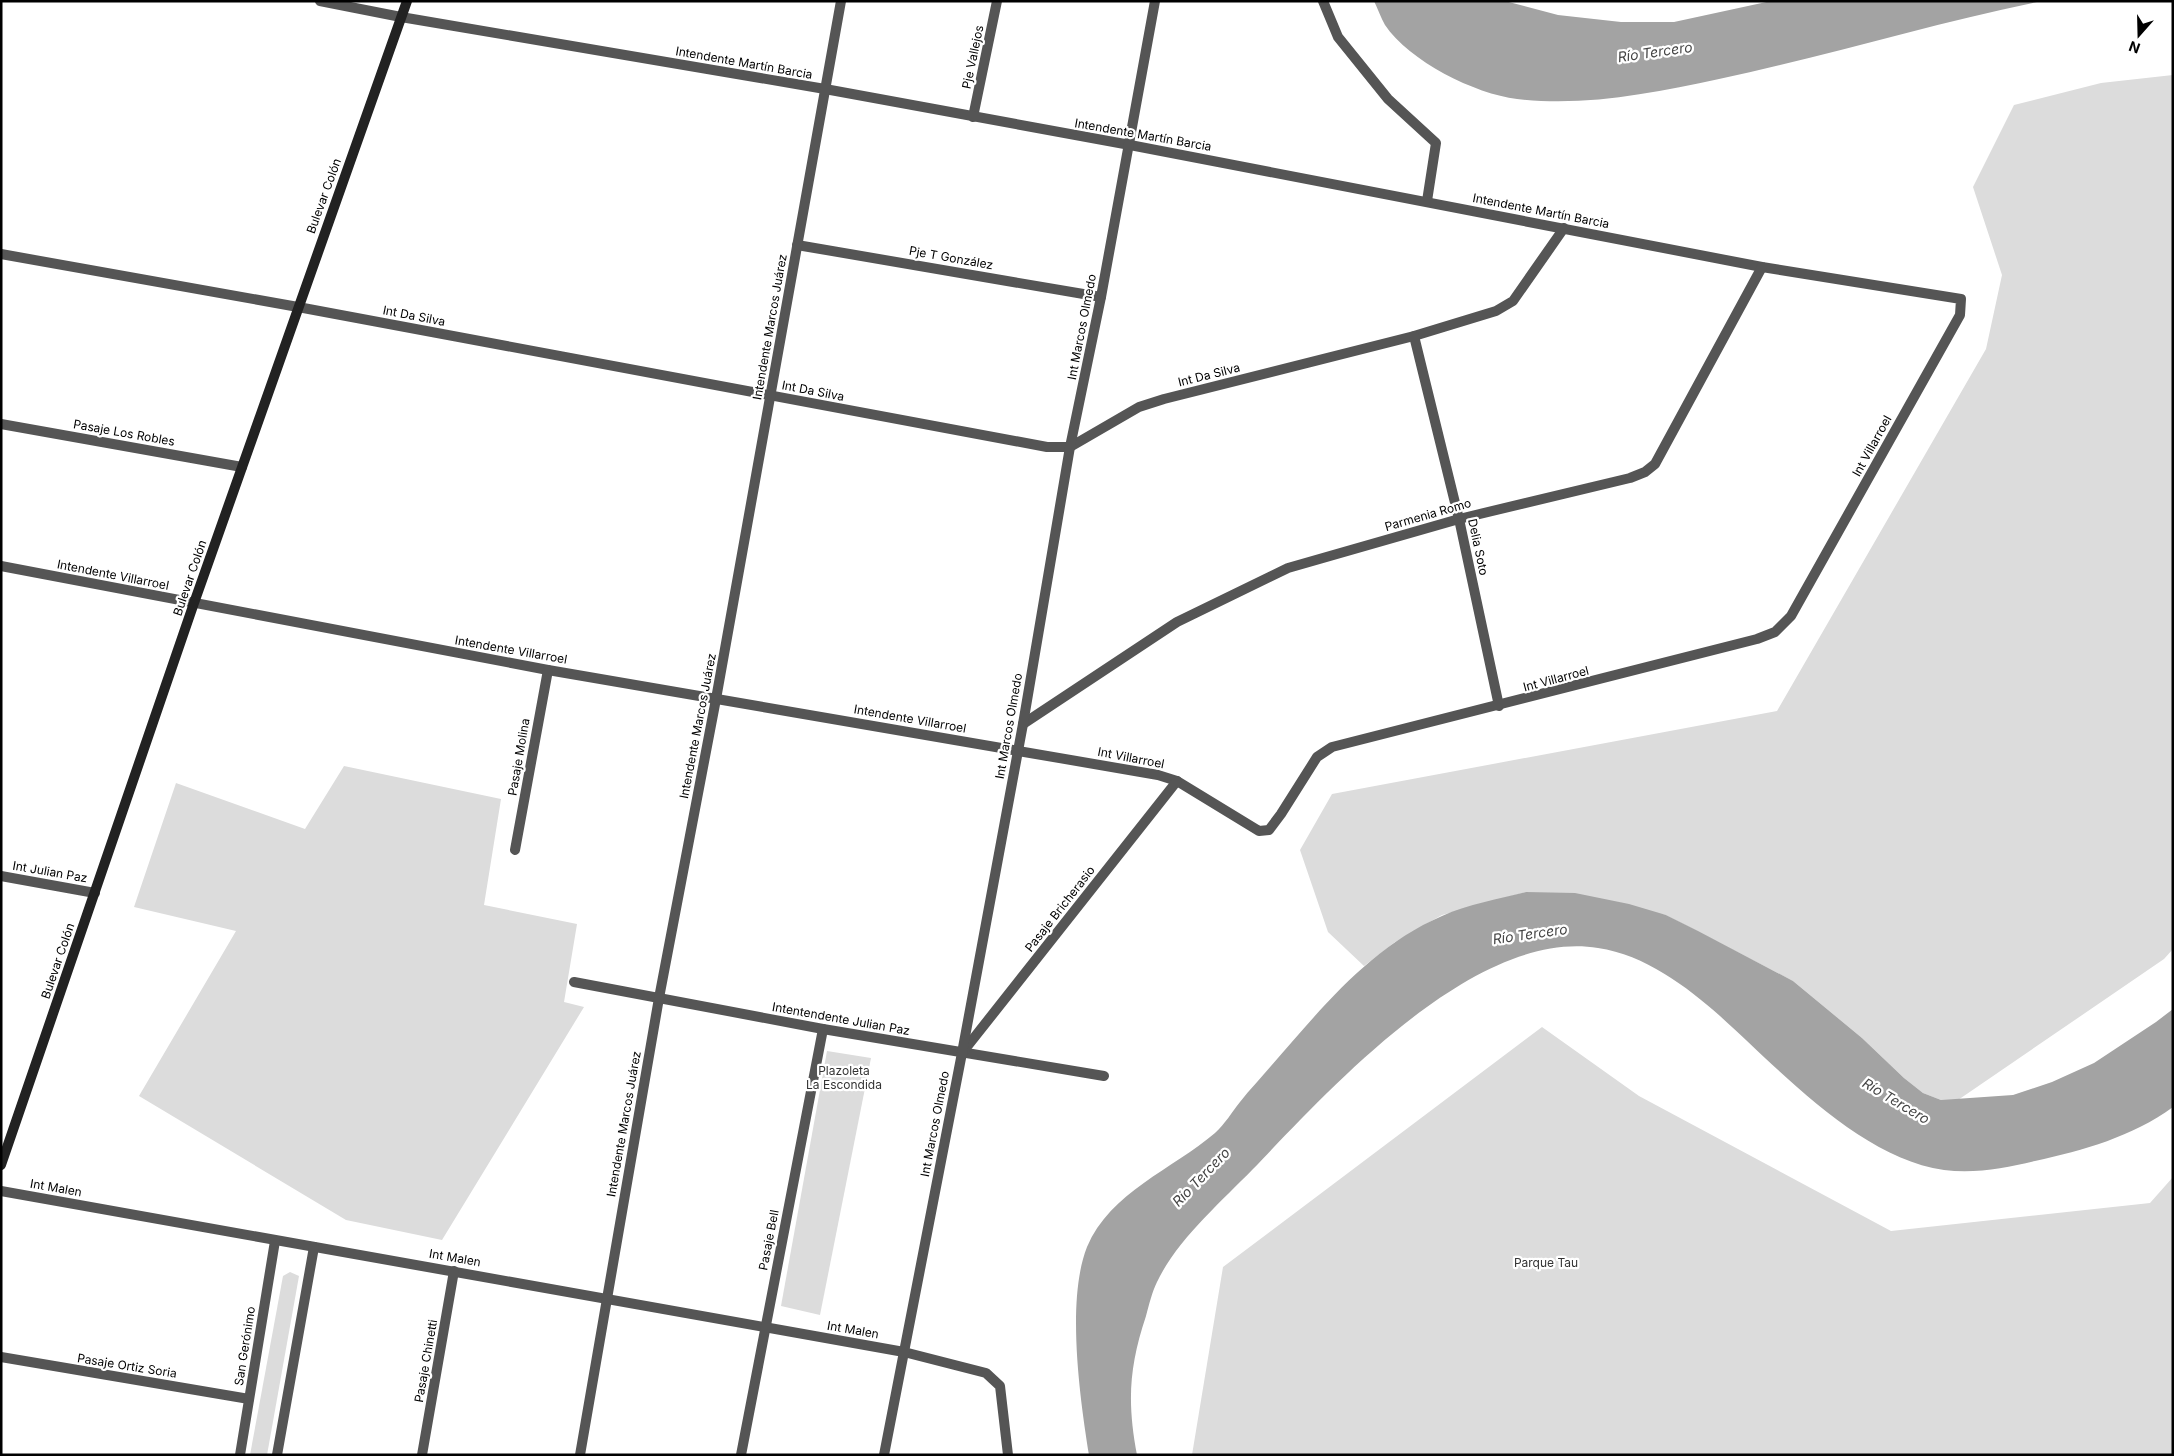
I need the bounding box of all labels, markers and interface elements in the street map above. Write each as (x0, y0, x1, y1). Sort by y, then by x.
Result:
north arrow (2114, 10, 2164, 60)
street label: Pje Vallejos (958, 24, 987, 90)
water label: Río Tercero (1616, 38, 1693, 65)
text: N (2126, 38, 2142, 57)
street label: Intendente Martín Barcia (674, 43, 814, 82)
street label: Intendente Martín Barcia (1073, 115, 1213, 154)
street label: Bulevar Colón (303, 156, 344, 236)
street label: Intendente Martín Barcia (1472, 190, 1611, 231)
street label: Pje T González (908, 243, 994, 272)
street label: Intendente Marcos Juárez (749, 253, 790, 401)
street label: Int Marcos Olmedo (1064, 273, 1099, 381)
street label: Int Da Silva (382, 302, 447, 329)
street label: Int Da Silva (1176, 360, 1241, 389)
street label: Int Da Silva (781, 377, 846, 404)
street label: Int Villarroel (1849, 413, 1894, 479)
street label: Pasaje Los Robles (72, 416, 176, 449)
street label: Parmenia Romo (1383, 495, 1473, 534)
street label: Delia Soto (1465, 517, 1492, 577)
street label: Bulevar Colón (170, 538, 209, 618)
street label: Intendente Villarroel (56, 556, 170, 593)
street label: Intendente Villarroel (454, 632, 568, 667)
street label: Intendente Marcos Juárez (676, 652, 719, 800)
street label: Int Villarroel (1521, 663, 1590, 694)
street label: Int Marcos Olmedo (992, 672, 1025, 780)
street label: Intendente Villarroel (853, 701, 967, 736)
street label: Pasaje Molina (504, 717, 533, 797)
street label: Int Villarroel (1097, 744, 1166, 771)
street label: Int Julian Paz (12, 858, 89, 885)
street label: Pasaje Bricherasio (1021, 863, 1098, 955)
water label: Río Tercero (1491, 920, 1568, 947)
street label: Bulevar Colón (38, 921, 77, 1001)
street label: Intentendente Julian Paz (771, 999, 911, 1038)
street label: Intendente Marcos Juárez (603, 1050, 644, 1198)
park label: Plazoleta La Escondida (806, 1063, 882, 1092)
street label: Int Marcos Olmedo (917, 1070, 952, 1178)
water label: Río Tercero (1860, 1074, 1933, 1127)
water label: Río Tercero (1168, 1144, 1233, 1210)
street label: Int Malen (29, 1176, 83, 1199)
street label: Pasaje Bell (755, 1208, 782, 1271)
street label: Int Malen (428, 1246, 482, 1269)
park label: Parque Tau (1514, 1255, 1578, 1270)
street label: San Gerónimo (231, 1305, 258, 1387)
street label: Pasaje Chinetti (411, 1318, 440, 1404)
street label: Int Malen (826, 1318, 880, 1341)
street label: Pasaje Ortiz Soria (76, 1350, 178, 1381)

